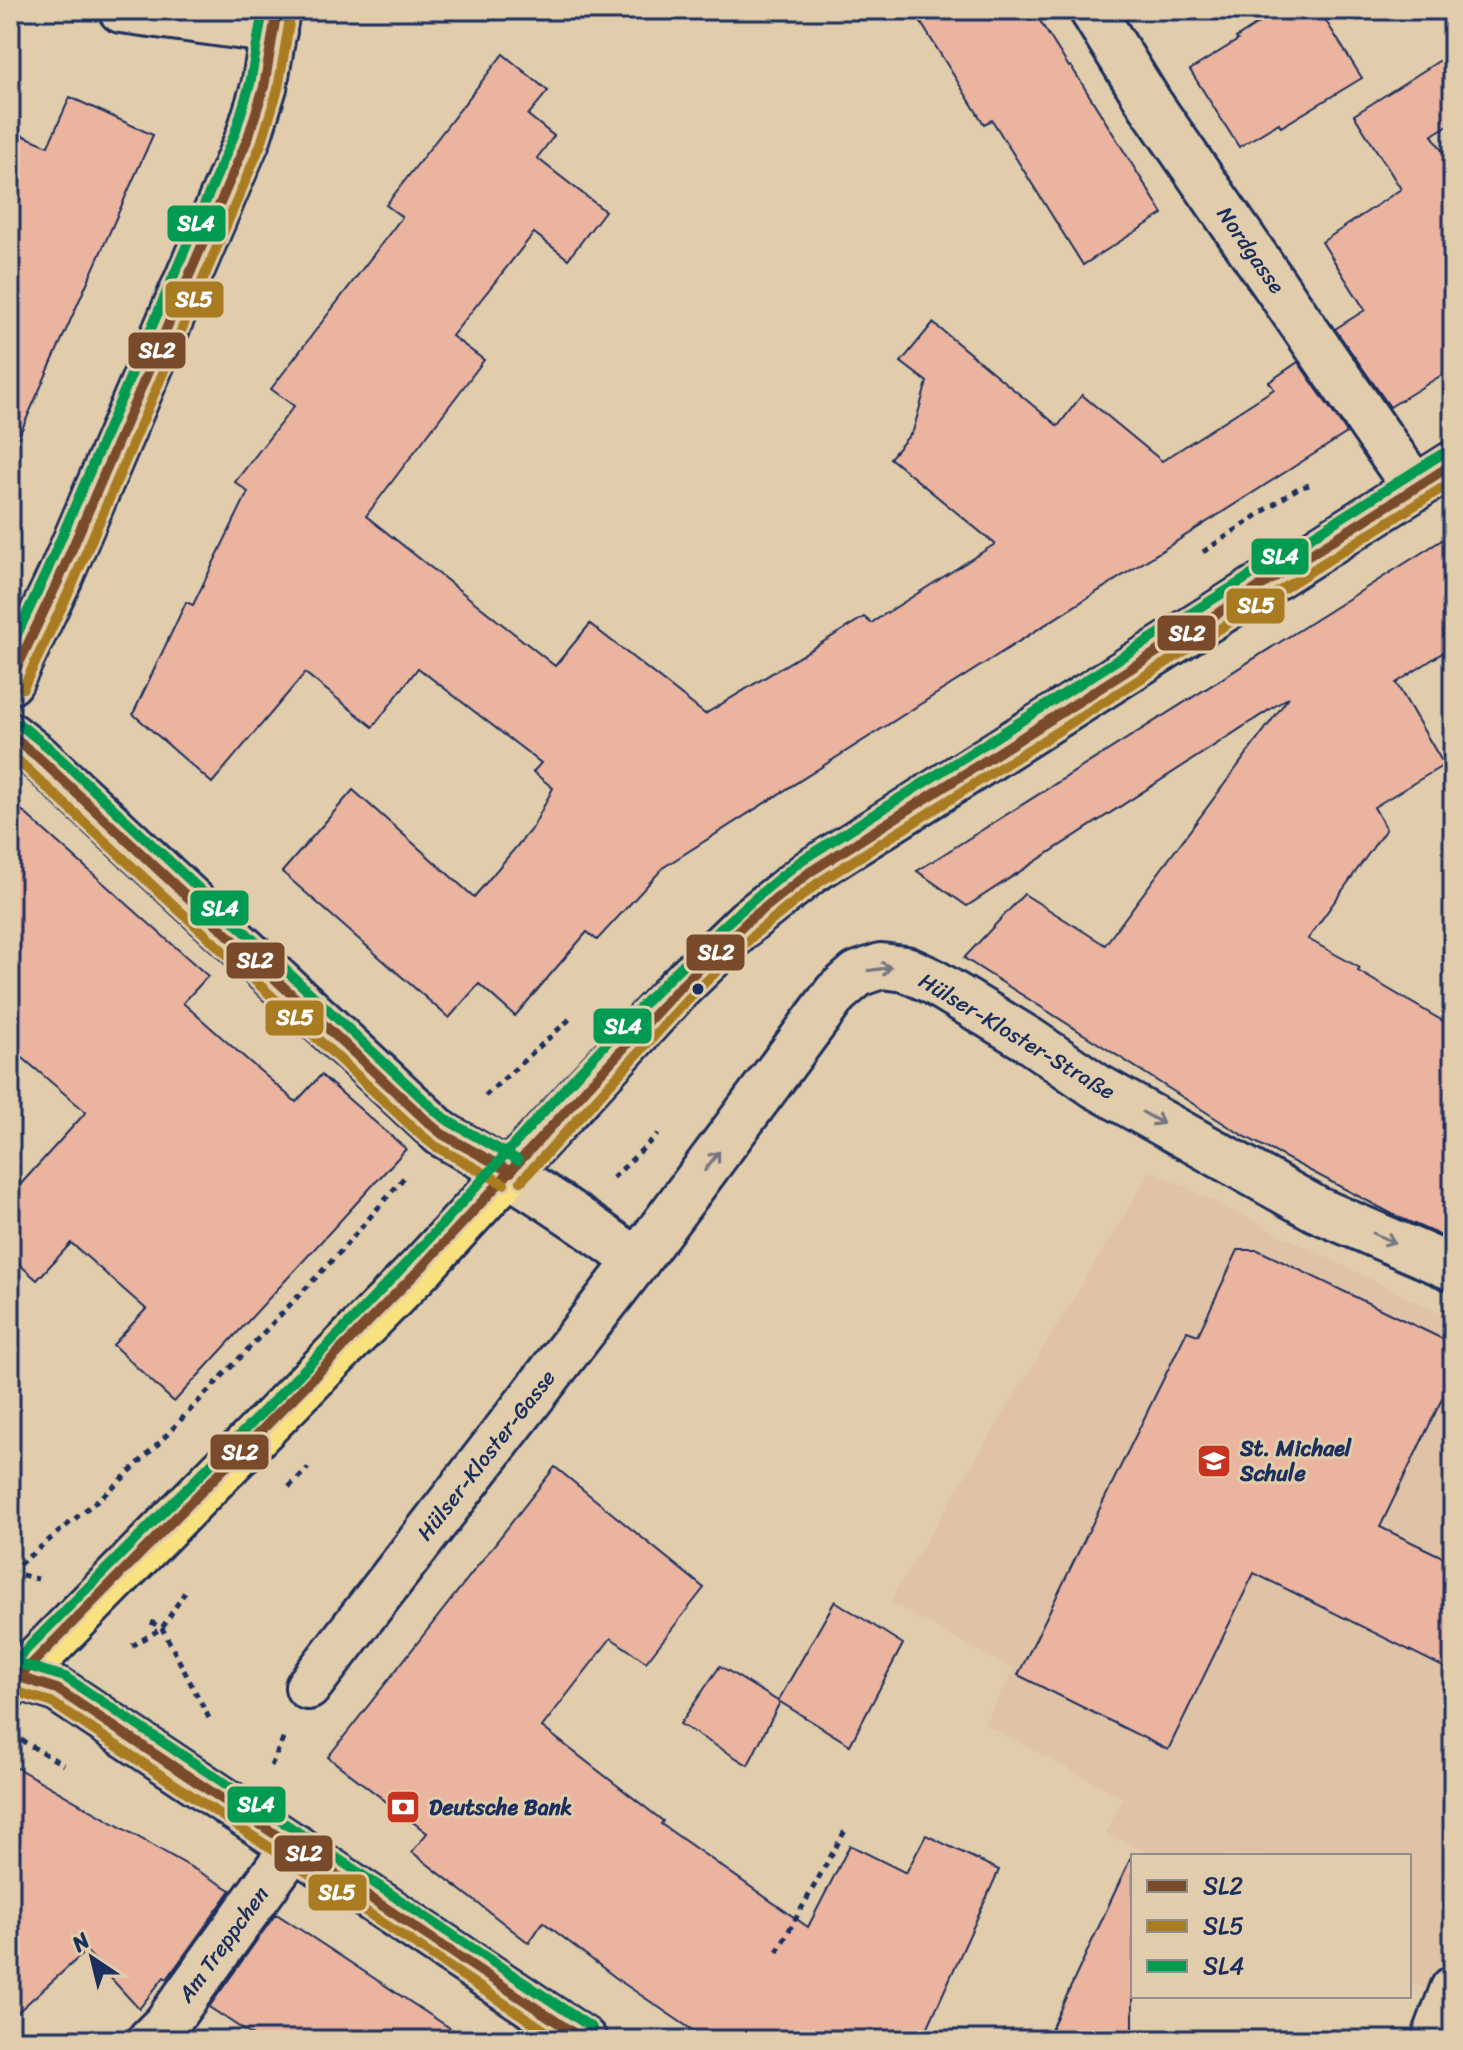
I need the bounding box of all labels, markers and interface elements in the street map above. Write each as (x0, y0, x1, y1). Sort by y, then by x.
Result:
street label: Nordgasse (1206, 198, 1296, 302)
line badge: SL4 (166, 204, 227, 243)
text: SL4 (176, 204, 215, 243)
line badge: SL5 (164, 280, 225, 319)
text: SL5 (174, 280, 213, 319)
line badge: SL2 (127, 331, 187, 370)
text: SL2 (138, 331, 176, 370)
line badge: SL4 (1250, 537, 1310, 576)
text: SL4 (1260, 537, 1299, 576)
text: SL5 (1236, 586, 1275, 625)
line badge: SL5 (1225, 587, 1286, 625)
line badge: SL2 (1156, 614, 1217, 652)
text: SL2 (1168, 614, 1206, 653)
line badge: SL4 (189, 889, 250, 927)
text: SL4 (200, 889, 239, 928)
line badge: SL2 (685, 933, 746, 972)
text: SL2 (697, 933, 735, 972)
line badge: SL2 (225, 941, 286, 980)
text: SL2 (236, 941, 274, 980)
one-way arrow (866, 961, 892, 976)
street label: Hülser-Kloster-Straße (911, 962, 1123, 1110)
unlabelled marker (690, 981, 706, 997)
text: SL5 (275, 998, 314, 1037)
line badge: SL5 (264, 999, 325, 1037)
line badge: SL4 (592, 1007, 653, 1045)
text: SL4 (603, 1007, 642, 1046)
one-way arrow (1141, 1111, 1165, 1126)
one-way arrow (704, 1150, 720, 1172)
one-way arrow (1371, 1232, 1395, 1247)
street label: Hülser-Kloster-Gasse (406, 1361, 566, 1549)
place label: St. Michael Schule (1239, 1429, 1353, 1493)
line badge: SL2 (209, 1433, 270, 1471)
text: SL2 (221, 1433, 259, 1472)
school or university icon: St. Michael Schule (1195, 1442, 1233, 1480)
line badge: SL4 (226, 1785, 287, 1824)
text: SL4 (236, 1785, 275, 1824)
bank icon: Deutsche Bank (384, 1788, 422, 1826)
place label: Deutsche Bank (429, 1788, 573, 1827)
line badge: SL2 (273, 1834, 334, 1873)
text: SL2 (285, 1834, 323, 1873)
legend (1131, 1854, 1411, 1998)
text: SL2 (1203, 1865, 1243, 1907)
line badge: SL5 (307, 1873, 368, 1912)
text: SL5 (317, 1873, 356, 1912)
street label: Am Treppchen (167, 1877, 279, 2012)
text: SL5 (1203, 1905, 1244, 1947)
north arrow (52, 1918, 132, 1998)
text: N (63, 1921, 99, 1963)
text: SL4 (1203, 1945, 1244, 1987)

